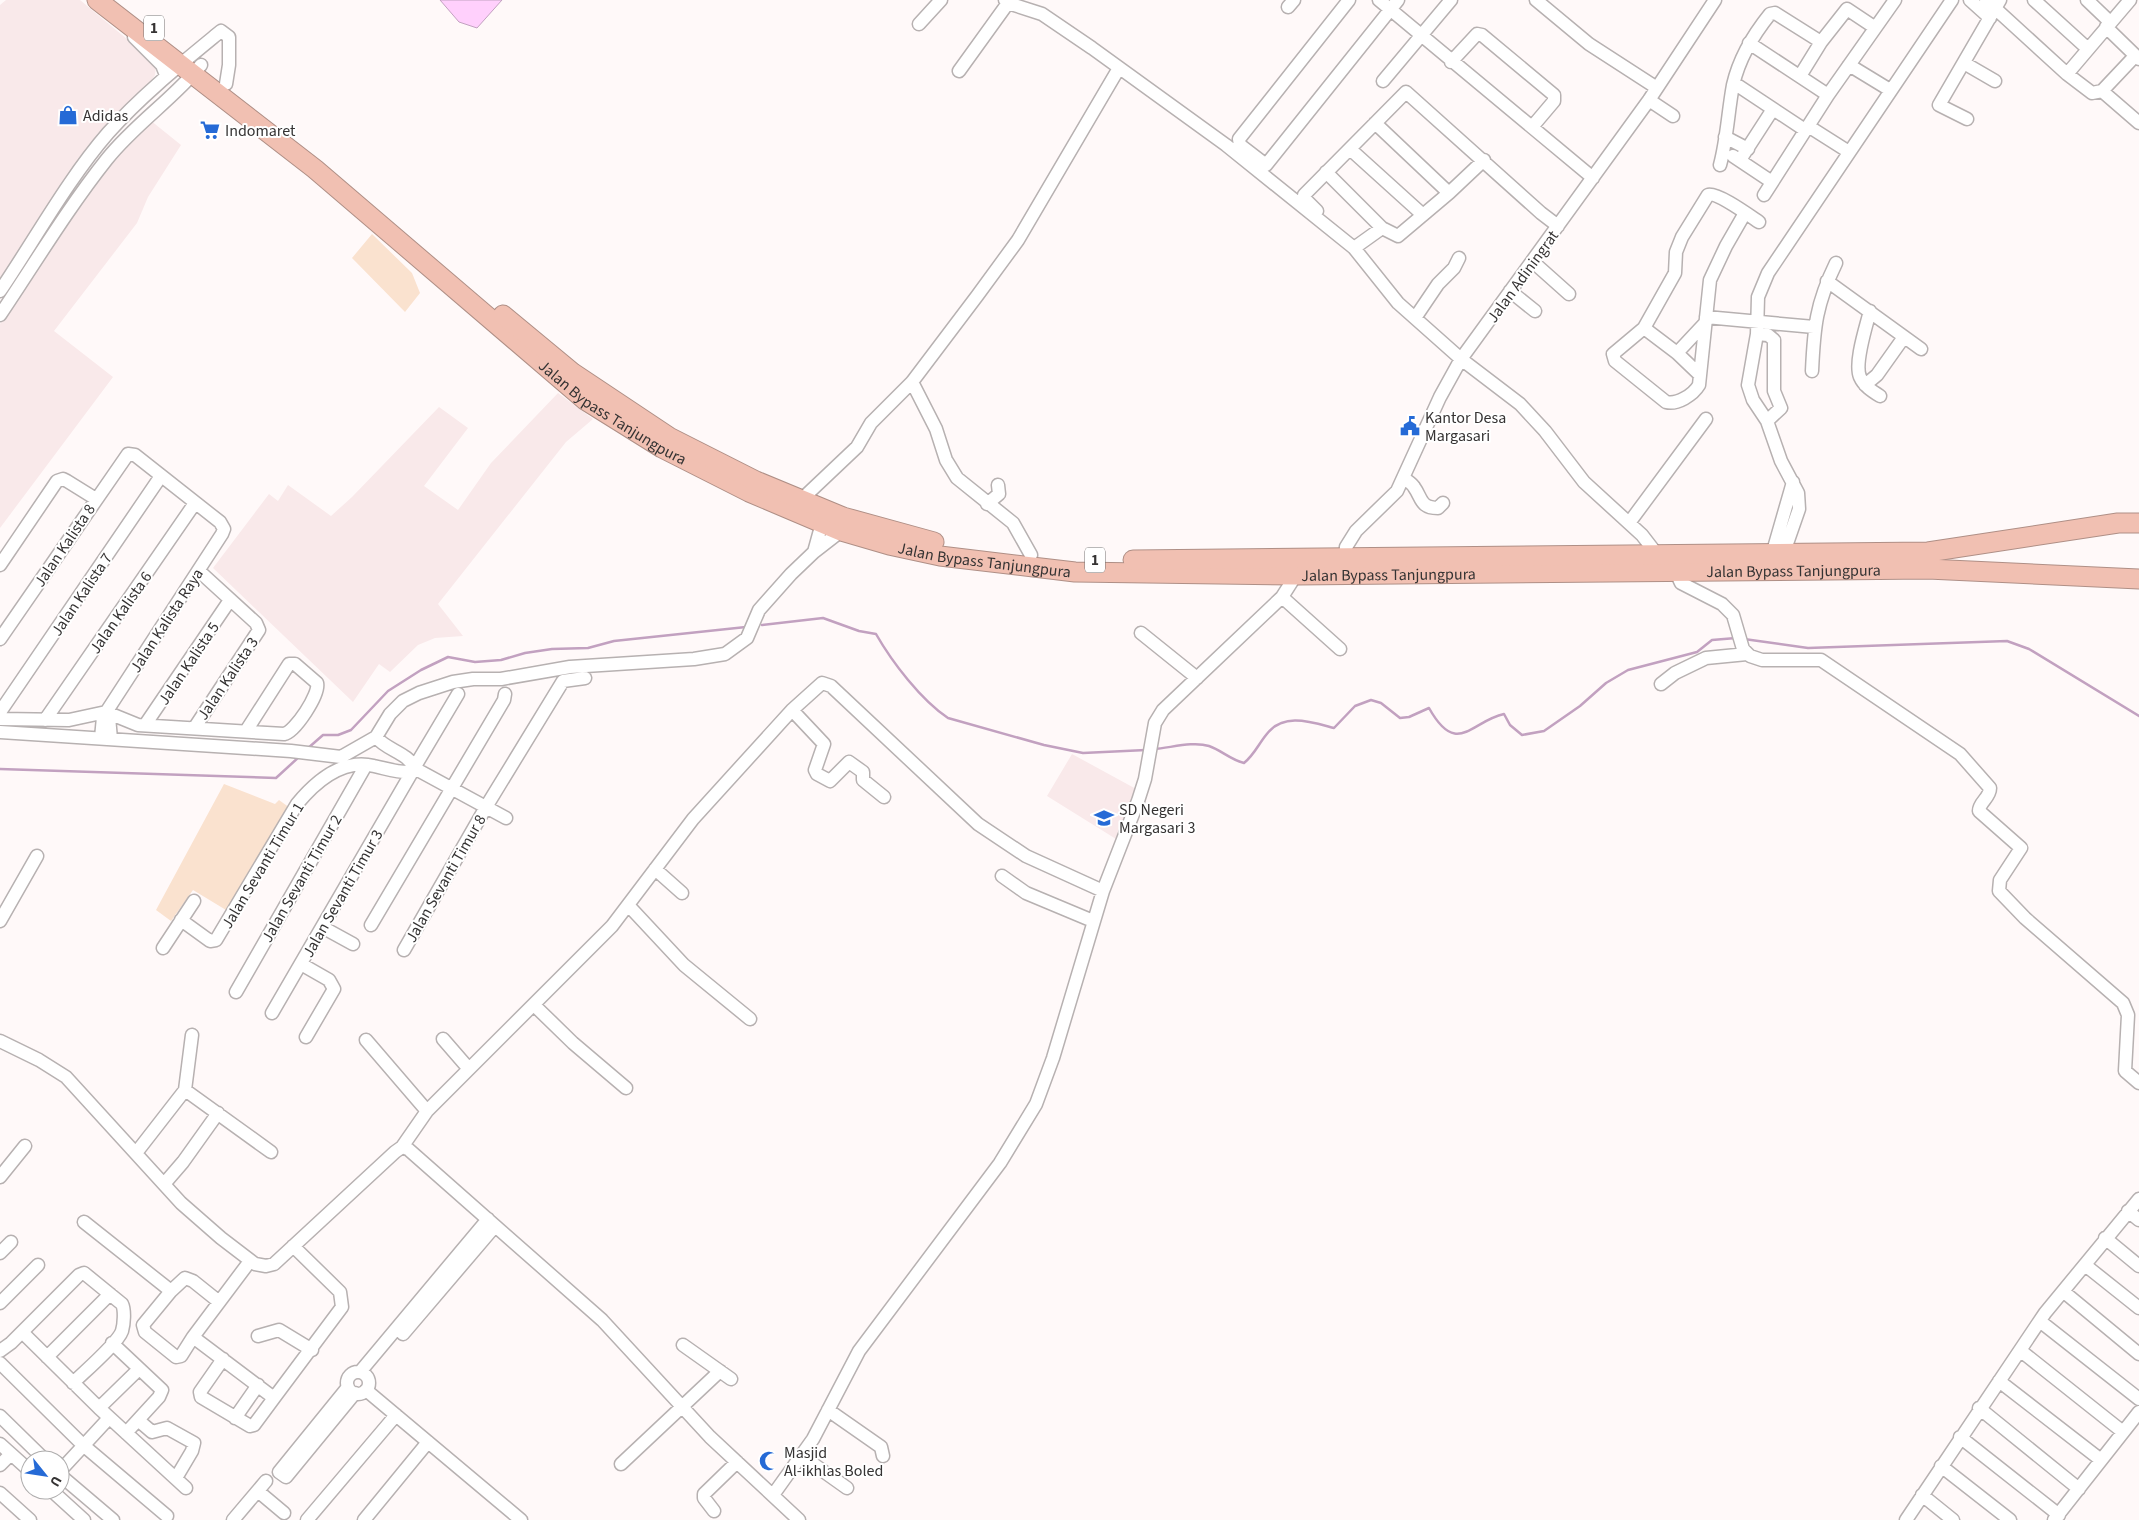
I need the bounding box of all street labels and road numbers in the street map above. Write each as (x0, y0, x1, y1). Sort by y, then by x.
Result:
road number: 1 (144, 15, 164, 40)
street label: Jalan Adiningrat (1482, 225, 1564, 327)
street label: Jalan Bypass Tanjungpura (534, 355, 690, 471)
street label: Jalan Kalista 8 (29, 500, 101, 591)
street label: Jalan Bypass Tanjungpura (896, 537, 1072, 583)
road number: 1 (1085, 548, 1105, 572)
street label: Jalan Kalista 7 (46, 549, 118, 640)
street label: Jalan Bypass Tanjungpura (1706, 559, 1881, 583)
street label: Jalan Bypass Tanjungpura (1301, 563, 1476, 587)
street label: Jalan Kalista Raya (125, 564, 209, 677)
street label: Jalan Kalista 6 (84, 567, 157, 658)
street label: Jalan Kalista 5 (153, 618, 225, 709)
street label: Jalan Kalista 3 (192, 633, 264, 724)
street label: Jalan Sevanti Timur 1 (216, 798, 309, 933)
street label: Jalan Sevanti Timur 2 (256, 811, 347, 946)
street label: Jalan Sevanti Timur 8 (400, 811, 491, 946)
street label: Jalan Sevanti Timur 3 (297, 826, 388, 961)

